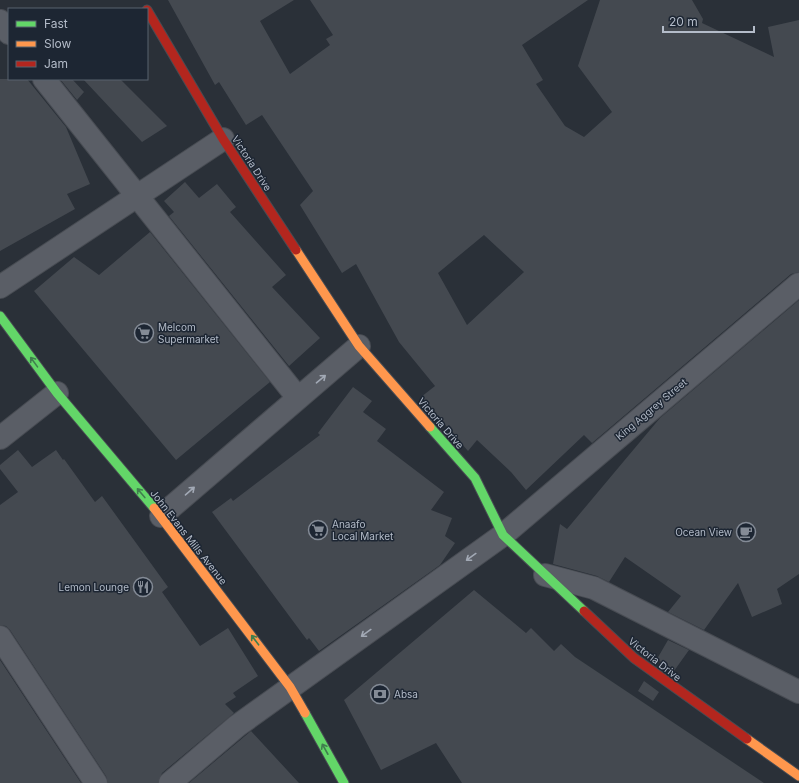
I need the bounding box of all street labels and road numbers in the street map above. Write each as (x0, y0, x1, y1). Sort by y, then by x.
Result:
street label: Victoria Drive (230, 133, 274, 193)
street label: King Aggrey Street (613, 375, 690, 442)
street label: Victoria Drive (416, 395, 467, 451)
street label: John Evans Mills Avenue (148, 487, 230, 587)
street label: Victoria Drive (626, 635, 684, 683)

